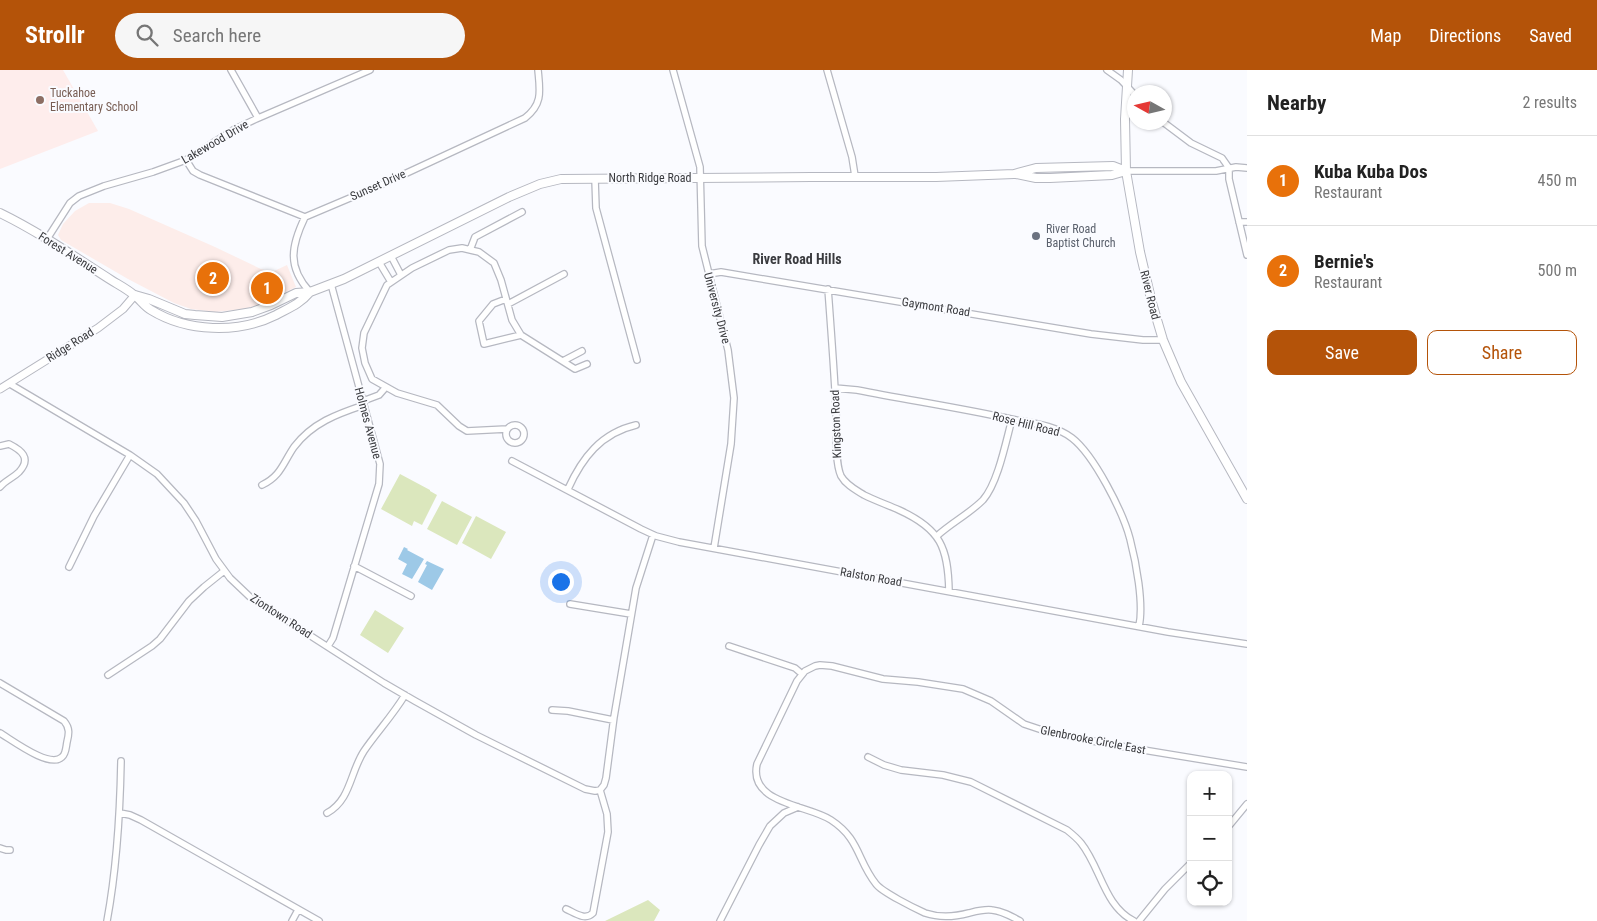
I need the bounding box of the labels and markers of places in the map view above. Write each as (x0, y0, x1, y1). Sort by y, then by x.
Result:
place label: Tuckahoe Elementary School (50, 86, 138, 114)
marker: Tuckahoe Elementary School (34, 94, 46, 106)
place label: River Road Baptist Church (1046, 222, 1116, 250)
marker: River Road Baptist Church (1030, 230, 1042, 242)
pin: 2 (197, 259, 229, 297)
pin: 1 (251, 269, 283, 307)

